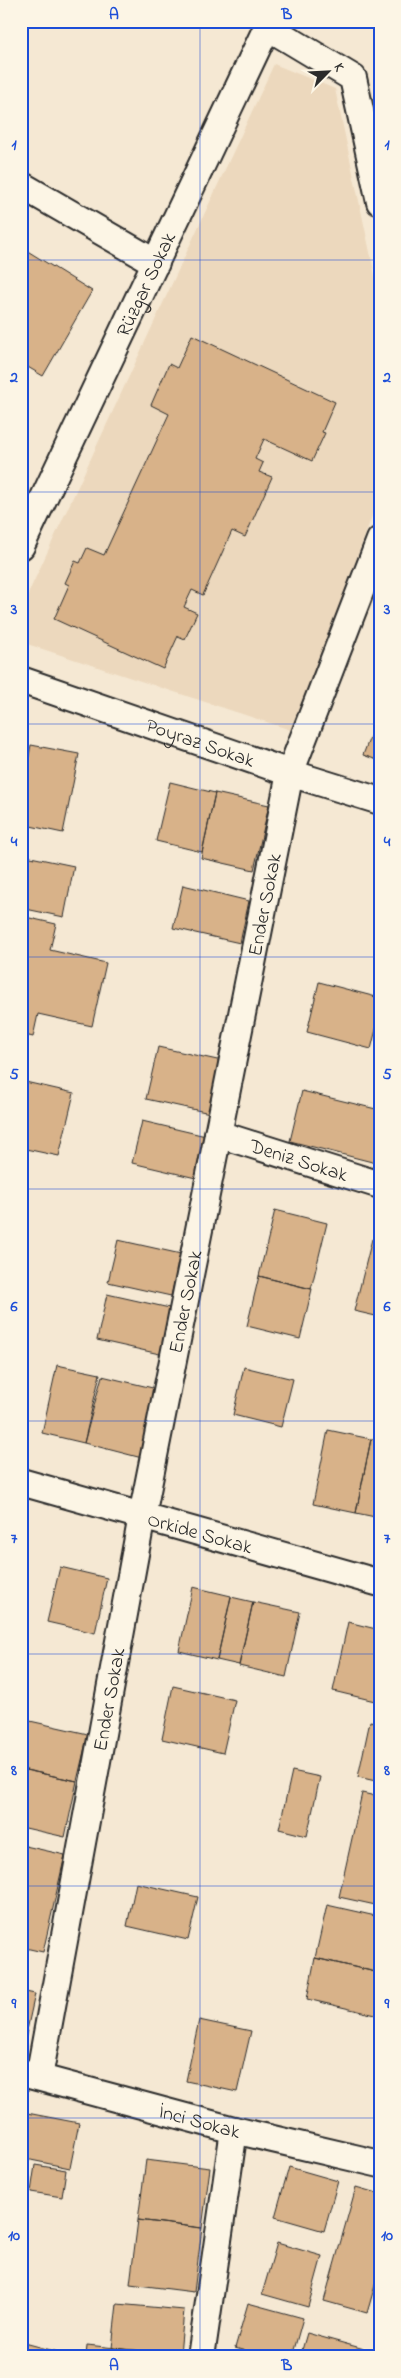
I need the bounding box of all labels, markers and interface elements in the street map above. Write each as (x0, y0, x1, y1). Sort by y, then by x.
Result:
text: A (109, 3, 119, 27)
text: B (281, 3, 293, 27)
north arrow (304, 48, 354, 98)
text: K (328, 60, 350, 76)
text: 1 (11, 133, 17, 157)
text: 1 (384, 133, 390, 157)
street label: Rüzgar Sokak (110, 228, 185, 342)
text: 2 (9, 366, 18, 390)
text: 2 (382, 366, 391, 390)
text: 3 (10, 598, 18, 622)
text: 3 (383, 598, 391, 622)
street label: Poyraz Sokak (141, 712, 258, 777)
text: 4 (10, 830, 18, 854)
text: 4 (383, 830, 391, 854)
street label: Ender Sokak (242, 851, 291, 959)
text: 5 (9, 1063, 19, 1087)
text: 5 (382, 1063, 392, 1087)
street label: Deniz Sokak (245, 1133, 351, 1191)
street label: Ender Sokak (163, 1248, 212, 1356)
text: 6 (9, 1295, 18, 1319)
text: 6 (382, 1295, 391, 1319)
street label: Orkide Sokak (143, 1506, 255, 1563)
text: 7 (11, 1527, 18, 1551)
text: 7 (384, 1527, 391, 1551)
street label: Ender Sokak (87, 1646, 135, 1754)
text: 8 (10, 1759, 17, 1783)
text: 8 (383, 1759, 390, 1783)
text: 9 (11, 1992, 17, 2016)
text: 9 (384, 1992, 390, 2016)
street label: İnci Sokak (155, 2098, 243, 2148)
text: 10 (8, 2224, 20, 2248)
text: 10 (381, 2224, 393, 2248)
text: A (109, 2354, 119, 2378)
text: B (281, 2354, 293, 2378)

